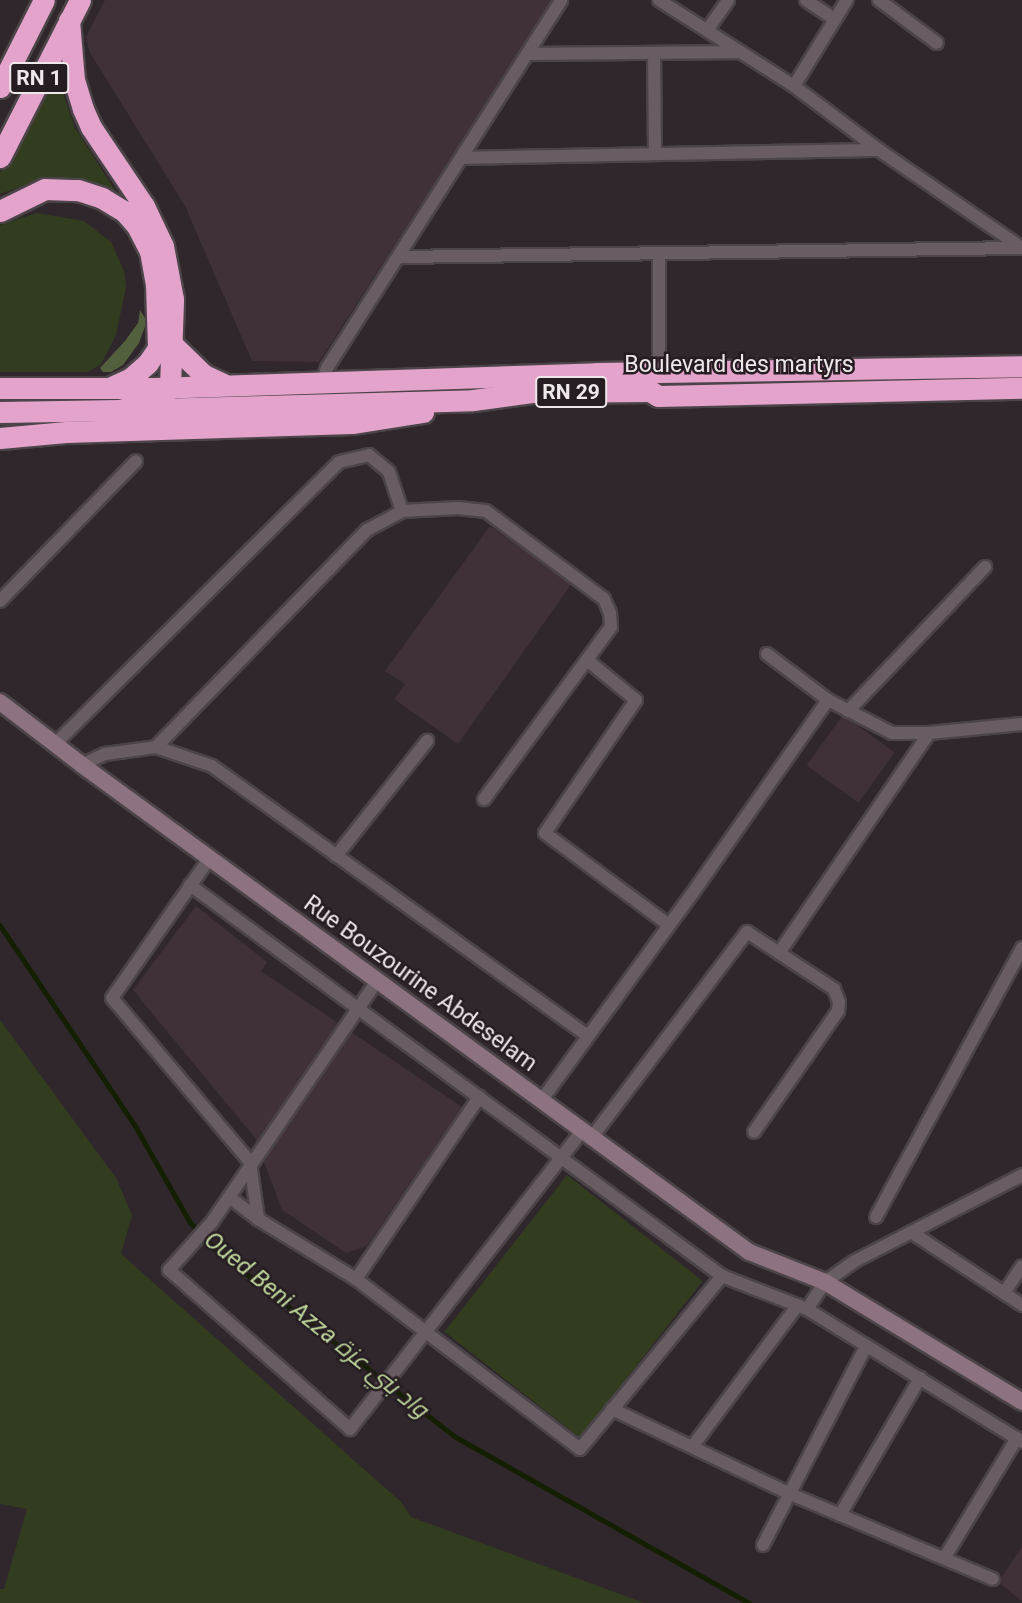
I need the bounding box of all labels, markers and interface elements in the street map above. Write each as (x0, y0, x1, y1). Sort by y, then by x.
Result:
road number: RN 1 (7, 60, 70, 96)
street label: Boulevard des martyrs (624, 351, 854, 379)
road number: RN 29 (534, 374, 608, 410)
street label: Rue Bouzourine Abdeselam (298, 890, 542, 1078)
water label: Oued Beni Azza واد بني عزة (198, 1226, 434, 1424)

